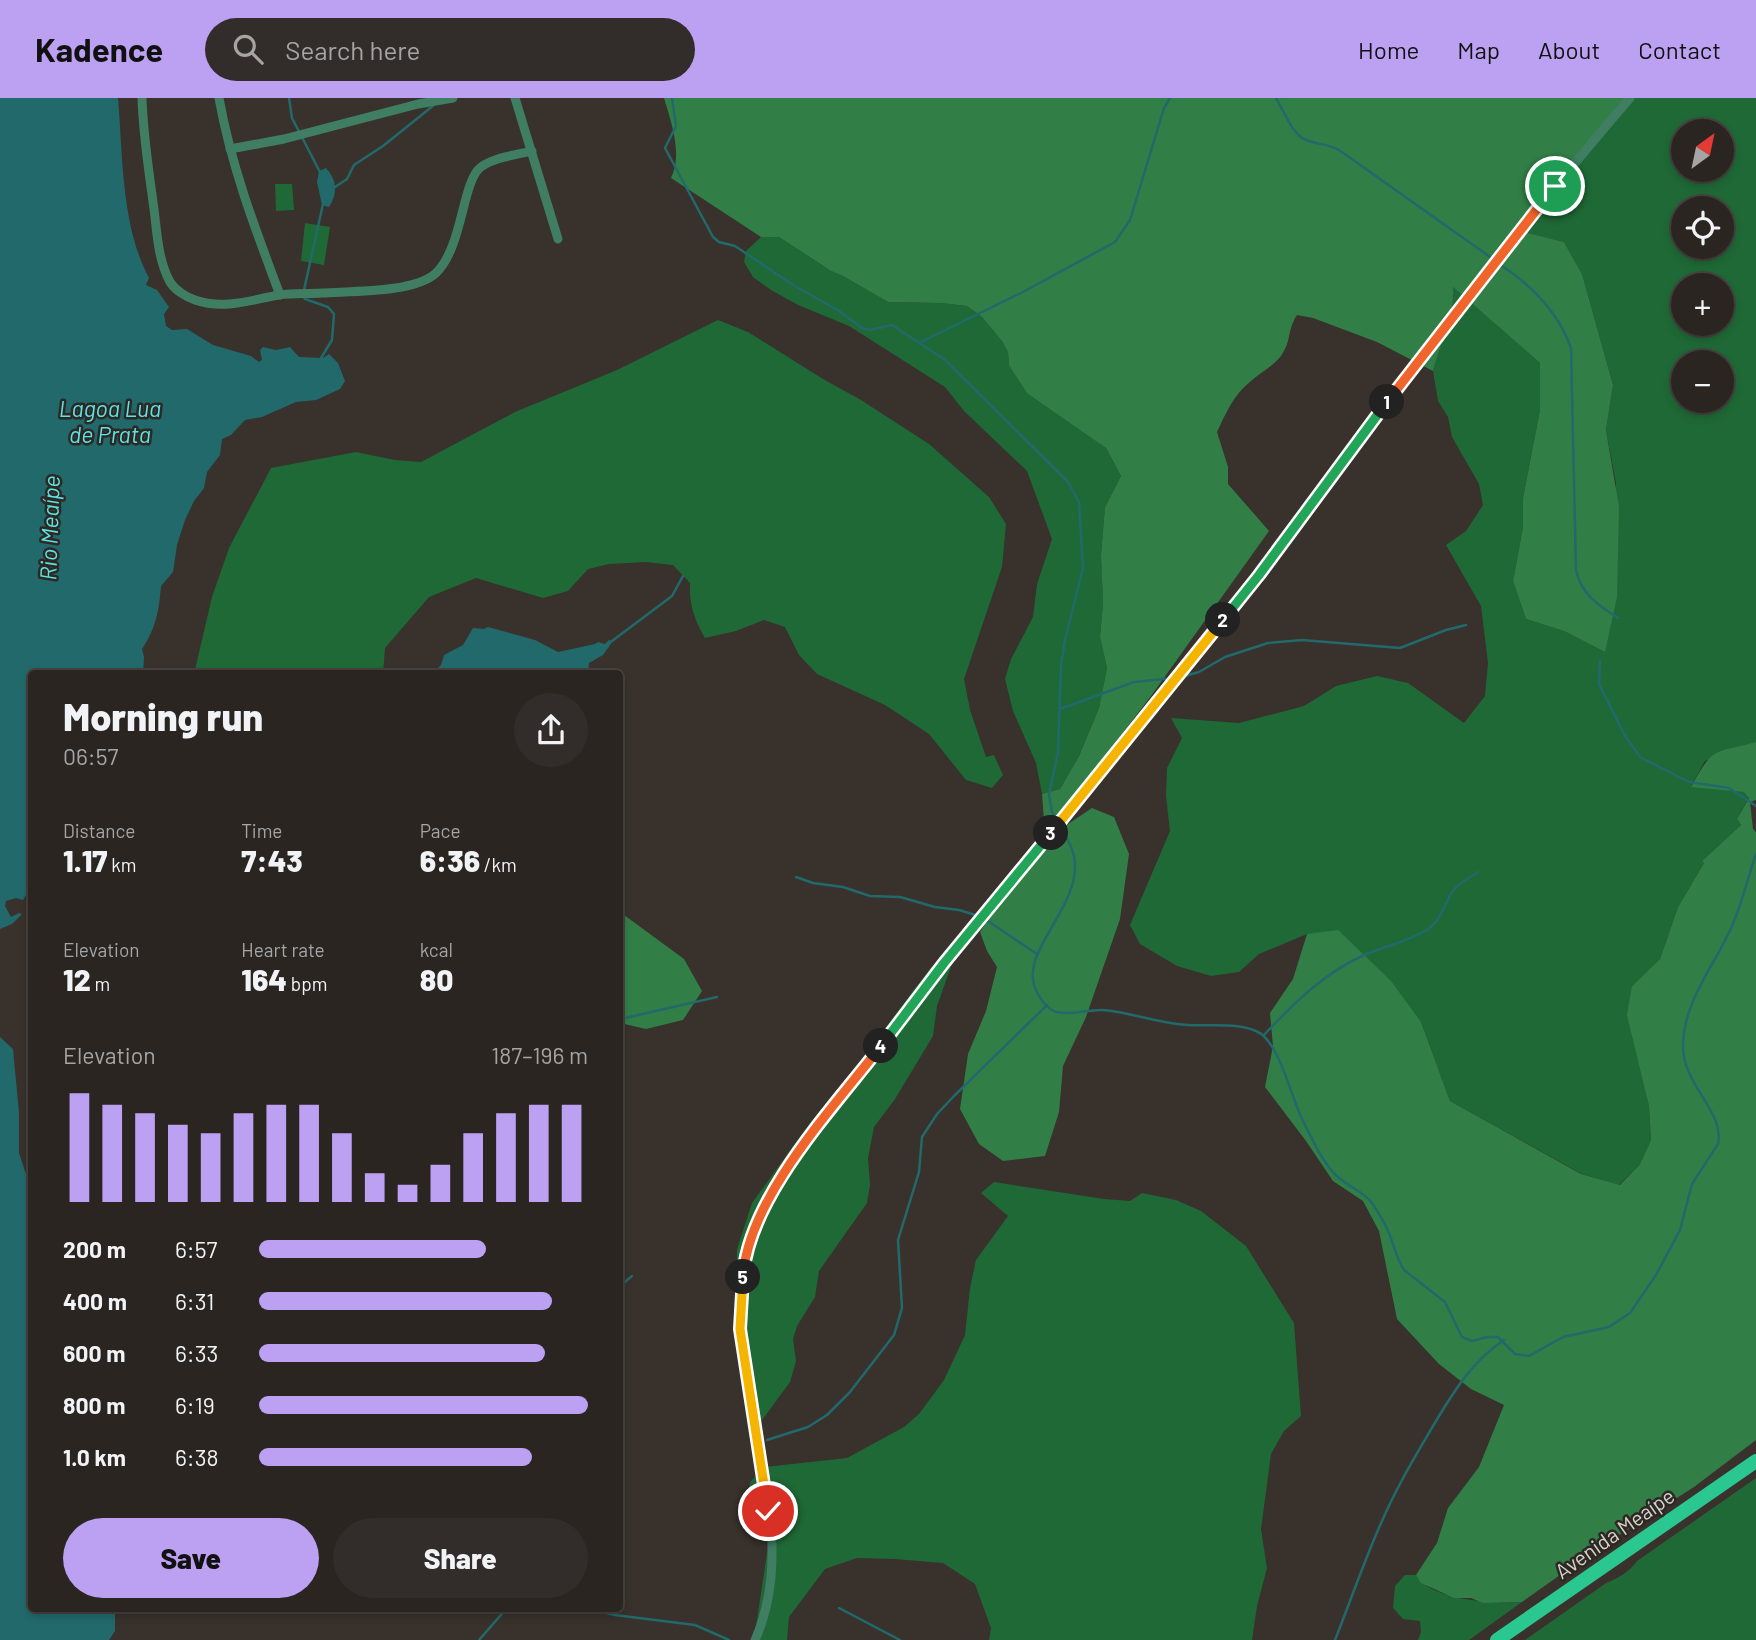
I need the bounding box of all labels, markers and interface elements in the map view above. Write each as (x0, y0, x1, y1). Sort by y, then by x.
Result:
search box (205, 18, 695, 81)
text: Kadence (35, 29, 163, 69)
icon: search (229, 30, 267, 68)
text: Search here (285, 34, 420, 65)
text: Home (1358, 35, 1419, 64)
text: Map (1457, 35, 1500, 64)
text: About (1538, 35, 1600, 64)
text: Contact (1638, 35, 1721, 64)
north arrow (1671, 119, 1734, 182)
map controls (1671, 119, 1734, 413)
pin (1525, 156, 1585, 216)
icon: arrive (1536, 167, 1574, 205)
button: locate (1671, 196, 1734, 259)
button: + (1671, 273, 1734, 336)
button: − (1671, 350, 1734, 413)
pin: 1 (1370, 384, 1404, 420)
text: 1 (1383, 390, 1390, 413)
water label: Lagoa Lua de Prata (59, 394, 161, 448)
water label: Rio Meaípe (33, 475, 65, 581)
pin: 2 (1206, 602, 1240, 638)
text: 2 (1217, 608, 1228, 631)
text: Morning run (63, 693, 263, 739)
button: share (514, 693, 588, 767)
text: 06:57 (63, 742, 118, 770)
pin: 3 (1034, 816, 1068, 850)
text: Distance (63, 819, 135, 842)
text: Time (241, 819, 282, 842)
text: Pace (420, 819, 461, 842)
text: 3 (1045, 821, 1056, 844)
text: 1.17 (63, 842, 107, 878)
text: 7:43 (241, 842, 303, 878)
text: 6:36 (420, 842, 480, 878)
text: km (107, 853, 136, 876)
text: /km (480, 853, 517, 876)
text: Elevation (63, 938, 140, 961)
text: Heart rate (241, 938, 325, 961)
text: kcal (420, 938, 453, 961)
text: 12 (63, 961, 91, 997)
text: 164 (241, 961, 287, 997)
text: 80 (420, 961, 453, 997)
text: m (91, 972, 110, 995)
text: bpm (287, 972, 327, 995)
pin: 4 (864, 1028, 898, 1063)
text: 4 (875, 1034, 886, 1057)
text: Elevation (63, 1041, 156, 1069)
text: 187–196 m (491, 1041, 588, 1069)
text: 200 m (63, 1235, 126, 1263)
text: 6:57 (175, 1235, 217, 1263)
pin: 5 (726, 1260, 760, 1294)
text: 5 (737, 1265, 748, 1288)
text: 400 m (63, 1287, 127, 1315)
text: 6:31 (175, 1287, 214, 1315)
text: 600 m (63, 1339, 125, 1367)
text: 6:33 (175, 1339, 218, 1367)
text: 800 m (63, 1391, 125, 1419)
text: 6:19 (175, 1391, 215, 1419)
text: 1.0 km (63, 1443, 126, 1471)
text: 6:38 (175, 1443, 218, 1471)
pin (738, 1481, 798, 1541)
street label: Avenida Meaípe (1550, 1482, 1679, 1583)
icon: check (749, 1492, 787, 1530)
button: Save (63, 1518, 319, 1598)
button: Share (333, 1518, 588, 1598)

